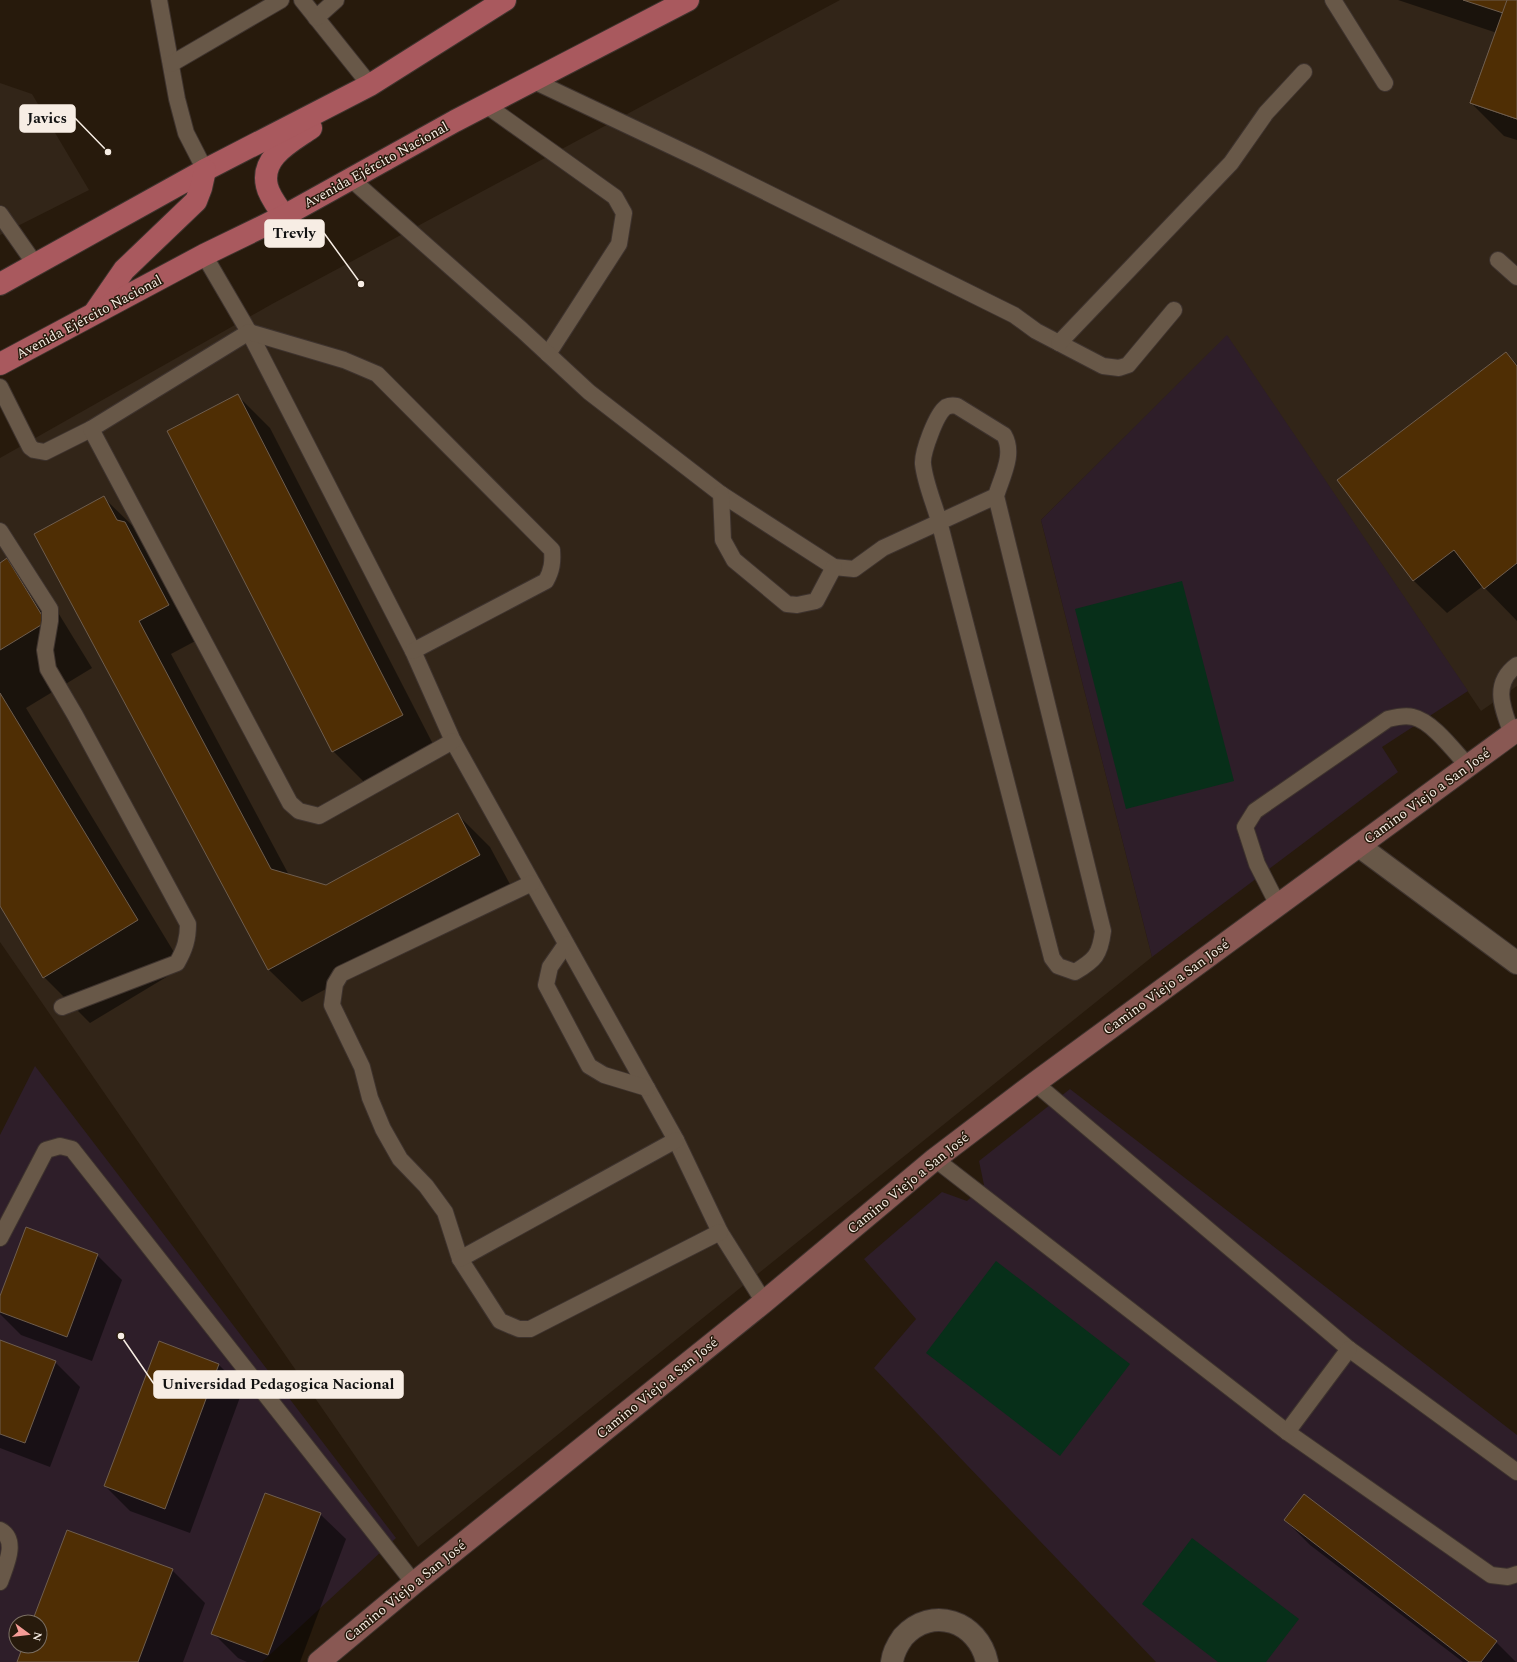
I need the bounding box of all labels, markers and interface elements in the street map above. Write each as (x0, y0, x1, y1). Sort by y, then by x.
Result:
callout: Javics (20, 105, 75, 132)
text: Javics (27, 107, 67, 130)
street label: Avenida Ejército Nacional (300, 116, 452, 214)
callout: Trevly (265, 220, 324, 247)
text: Trevly (272, 222, 316, 245)
street label: Avenida Ejército Nacional (12, 270, 166, 364)
street label: Camino Viejo a San José (1359, 743, 1495, 849)
street label: Camino Viejo a San José (1098, 934, 1234, 1040)
street label: Camino Viejo a San José (842, 1127, 974, 1239)
street label: Camino Viejo a San José (591, 1332, 723, 1444)
callout: Universidad Pedagogica Nacional (154, 1371, 403, 1398)
text: Universidad Pedagogica Nacional (162, 1373, 394, 1396)
street label: Camino Viejo a San José (339, 1535, 471, 1647)
north arrow (8, 1614, 48, 1654)
text: N (28, 1630, 47, 1643)

